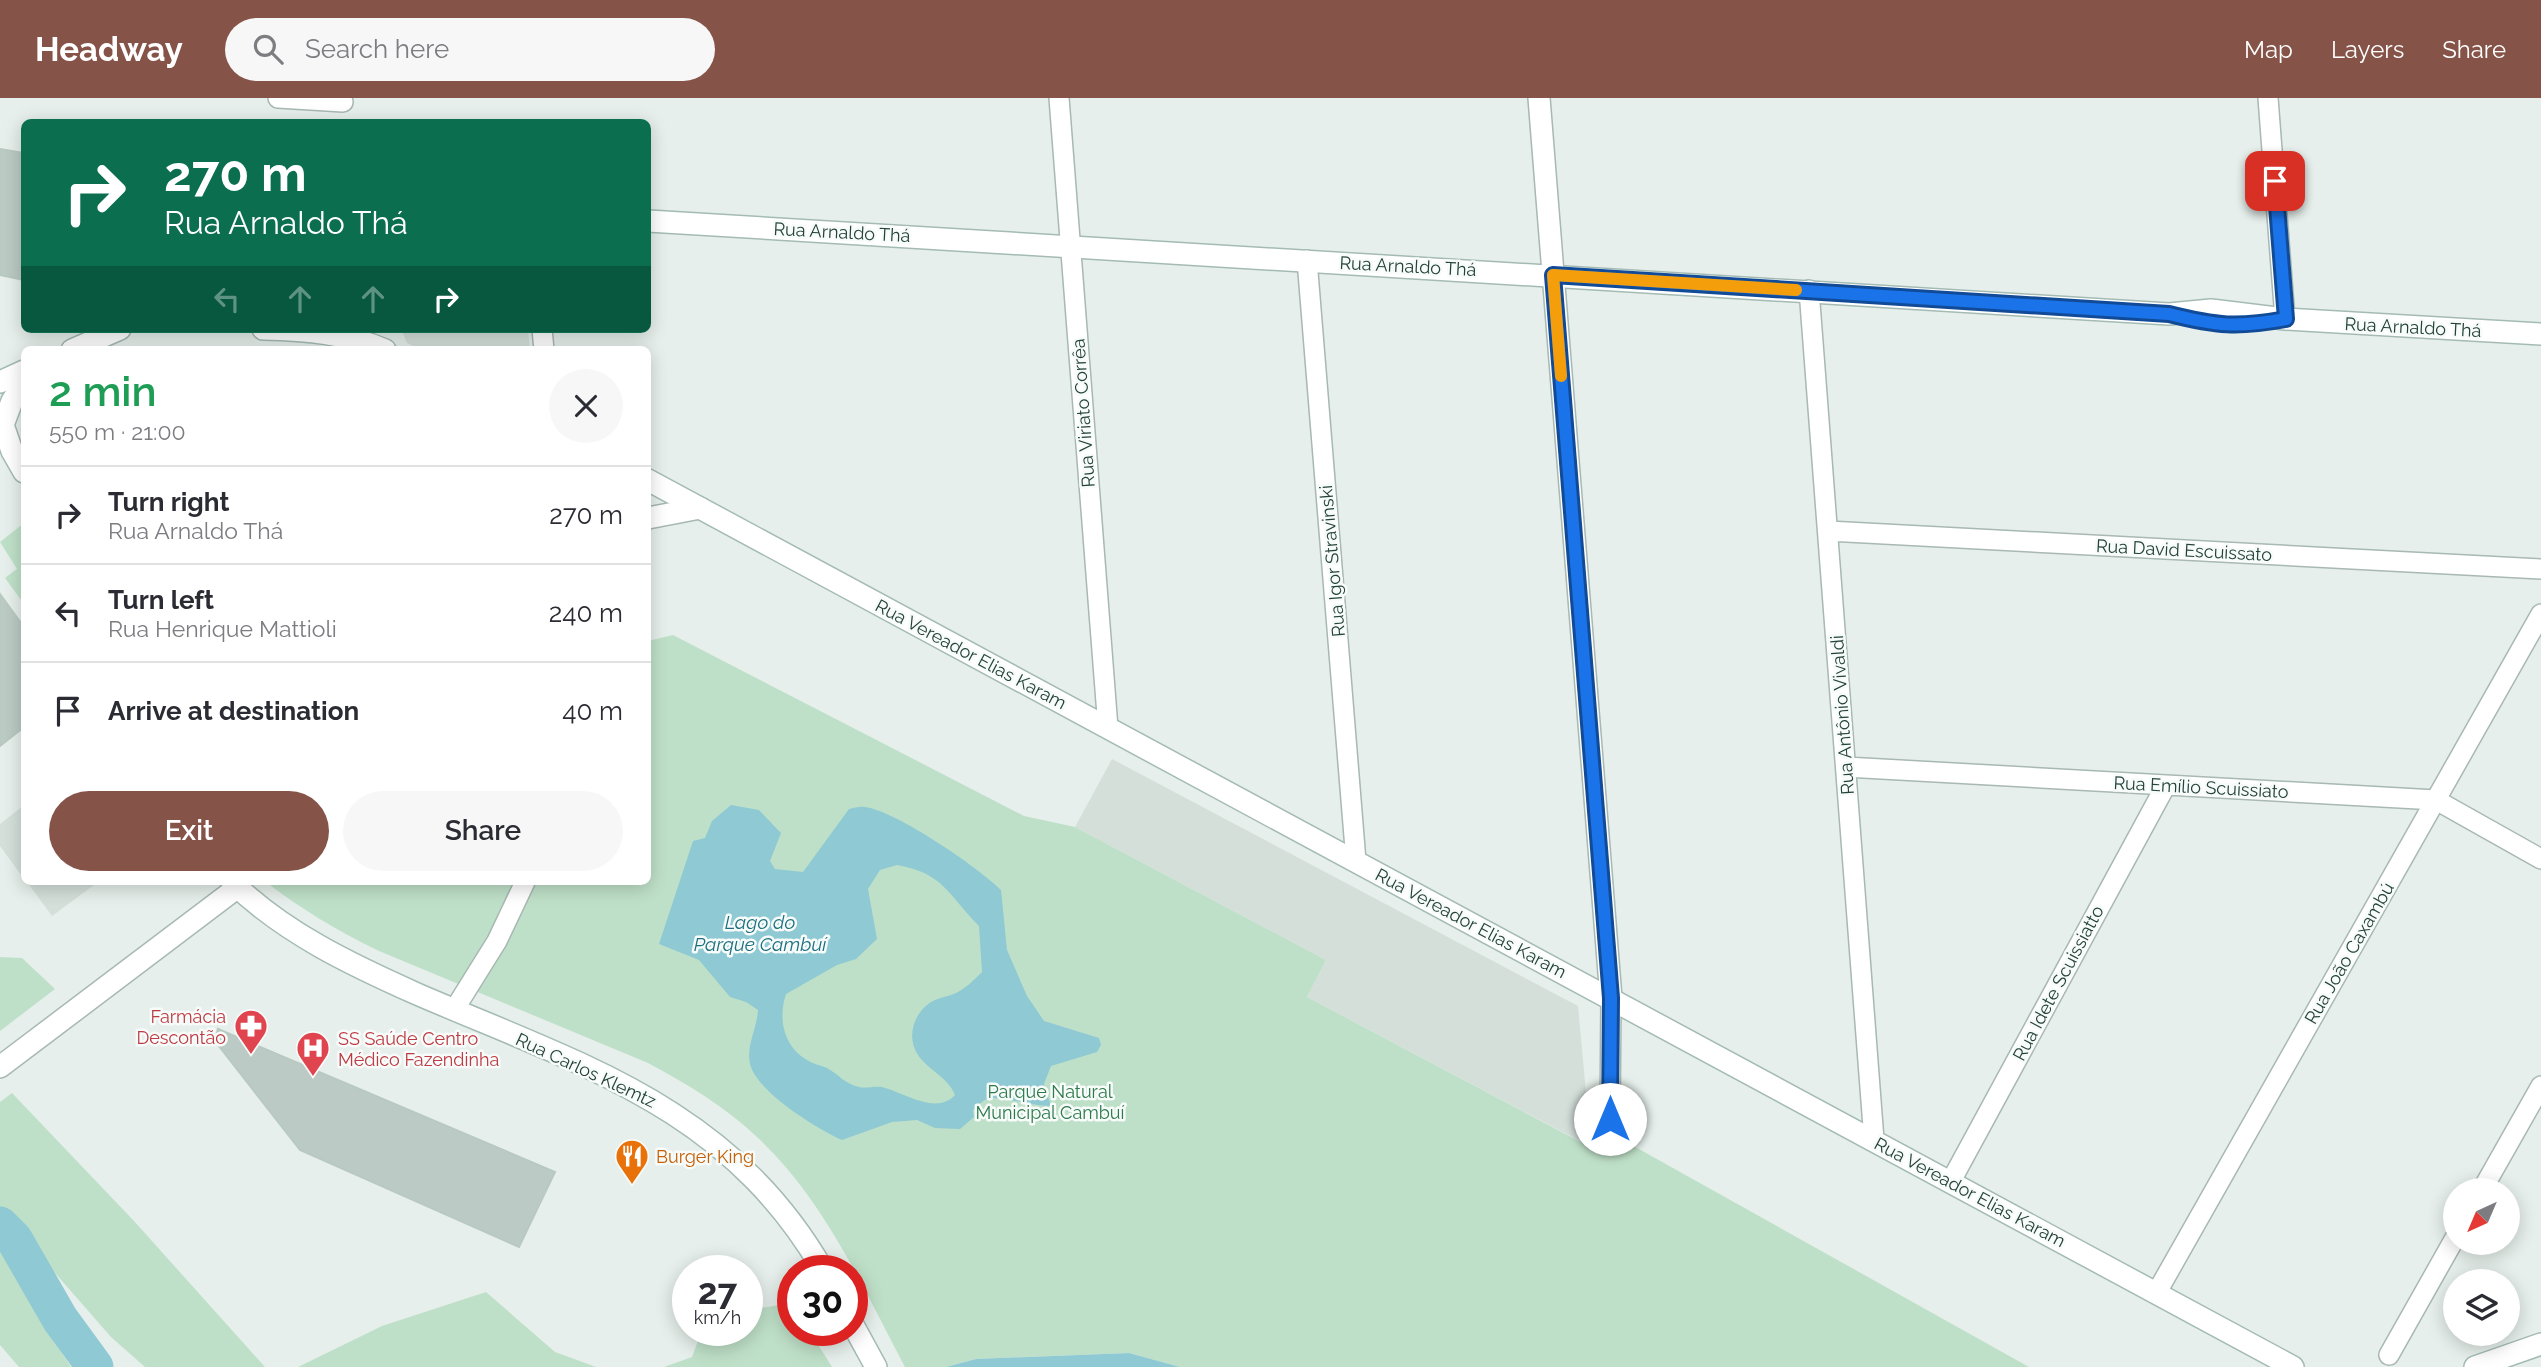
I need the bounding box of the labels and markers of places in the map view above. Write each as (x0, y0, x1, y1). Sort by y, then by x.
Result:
pin (2245, 151, 2305, 211)
place label: Farmácia Descontão (136, 1006, 226, 1048)
pharmacy icon: Farmácia Descontão (232, 1007, 270, 1056)
place label: SS Saúde Centro Médico Fazendinha (338, 1028, 499, 1070)
hospital icon: SS Saúde Centro Médico Fazendinha (294, 1029, 332, 1078)
restaurant icon: Burger King (613, 1137, 651, 1186)
place label: Burger King (656, 1146, 754, 1167)

